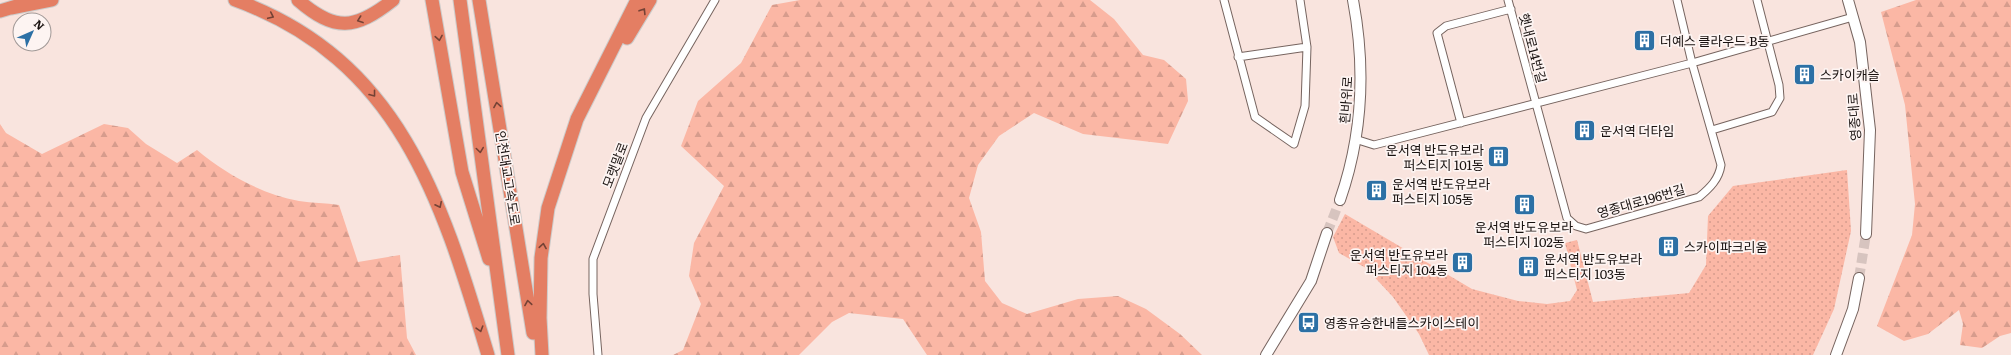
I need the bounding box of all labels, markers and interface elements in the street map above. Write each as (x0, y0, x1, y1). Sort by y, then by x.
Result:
one-way arrow (638, 8, 646, 15)
one-way arrow (266, 11, 274, 19)
street label: 햇내로14번길 (1515, 11, 1552, 85)
north arrow (12, 12, 52, 52)
text: N (31, 15, 49, 33)
one-way arrow (356, 15, 363, 24)
building icon: 더예스 클라우드 B동 (1631, 28, 1657, 54)
place label: 더예스 클라우드 B동 (1660, 31, 1770, 50)
one-way arrow (434, 35, 443, 42)
building icon: 스카이캐슬 (1792, 62, 1818, 88)
place label: 스카이캐슬 (1820, 65, 1880, 84)
street label: 흰바위로 (1334, 75, 1357, 124)
one-way arrow (369, 89, 376, 96)
street label: 영종대로 (1842, 92, 1865, 142)
one-way arrow (493, 102, 501, 108)
building icon: 운서역 더타임 (1572, 118, 1598, 144)
place label: 운서역 더타임 (1600, 121, 1674, 140)
street label: 인천대교고속도로 (492, 129, 525, 227)
street label: 모랫말로 (597, 139, 632, 191)
place label: 운서역 반도유보라 퍼스티지 101동 (1386, 140, 1484, 174)
building icon: 운서역 반도유보라 퍼스티지 101동 (1486, 144, 1512, 170)
one-way arrow (475, 147, 484, 153)
place label: 운서역 반도유보라 퍼스티지 105동 (1392, 174, 1490, 208)
building icon: 운서역 반도유보라 퍼스티지 105동 (1364, 178, 1390, 204)
street label: 영종대로196번길 (1595, 179, 1687, 222)
building icon: 운서역 반도유보라 퍼스티지 102동 (1511, 192, 1537, 218)
one-way arrow (434, 201, 442, 209)
place label: 운서역 반도유보라 퍼스티지 102동 (1475, 217, 1573, 251)
building icon: 스카이파크리움 (1656, 234, 1682, 260)
place label: 스카이파크리움 (1684, 237, 1768, 256)
one-way arrow (538, 243, 547, 249)
place label: 운서역 반도유보라 퍼스티지 104동 (1350, 245, 1448, 279)
building icon: 운서역 반도유보라 퍼스티지 104동 (1450, 249, 1476, 275)
place label: 운서역 반도유보라 퍼스티지 103동 (1544, 249, 1642, 283)
building icon: 운서역 반도유보라 퍼스티지 103동 (1515, 253, 1541, 279)
one-way arrow (525, 300, 533, 306)
bus stop icon: 영종유승한내들스카이스테이 (1295, 310, 1321, 336)
place label: 영종유승한내들스카이스테이 (1324, 313, 1479, 332)
one-way arrow (475, 325, 484, 332)

